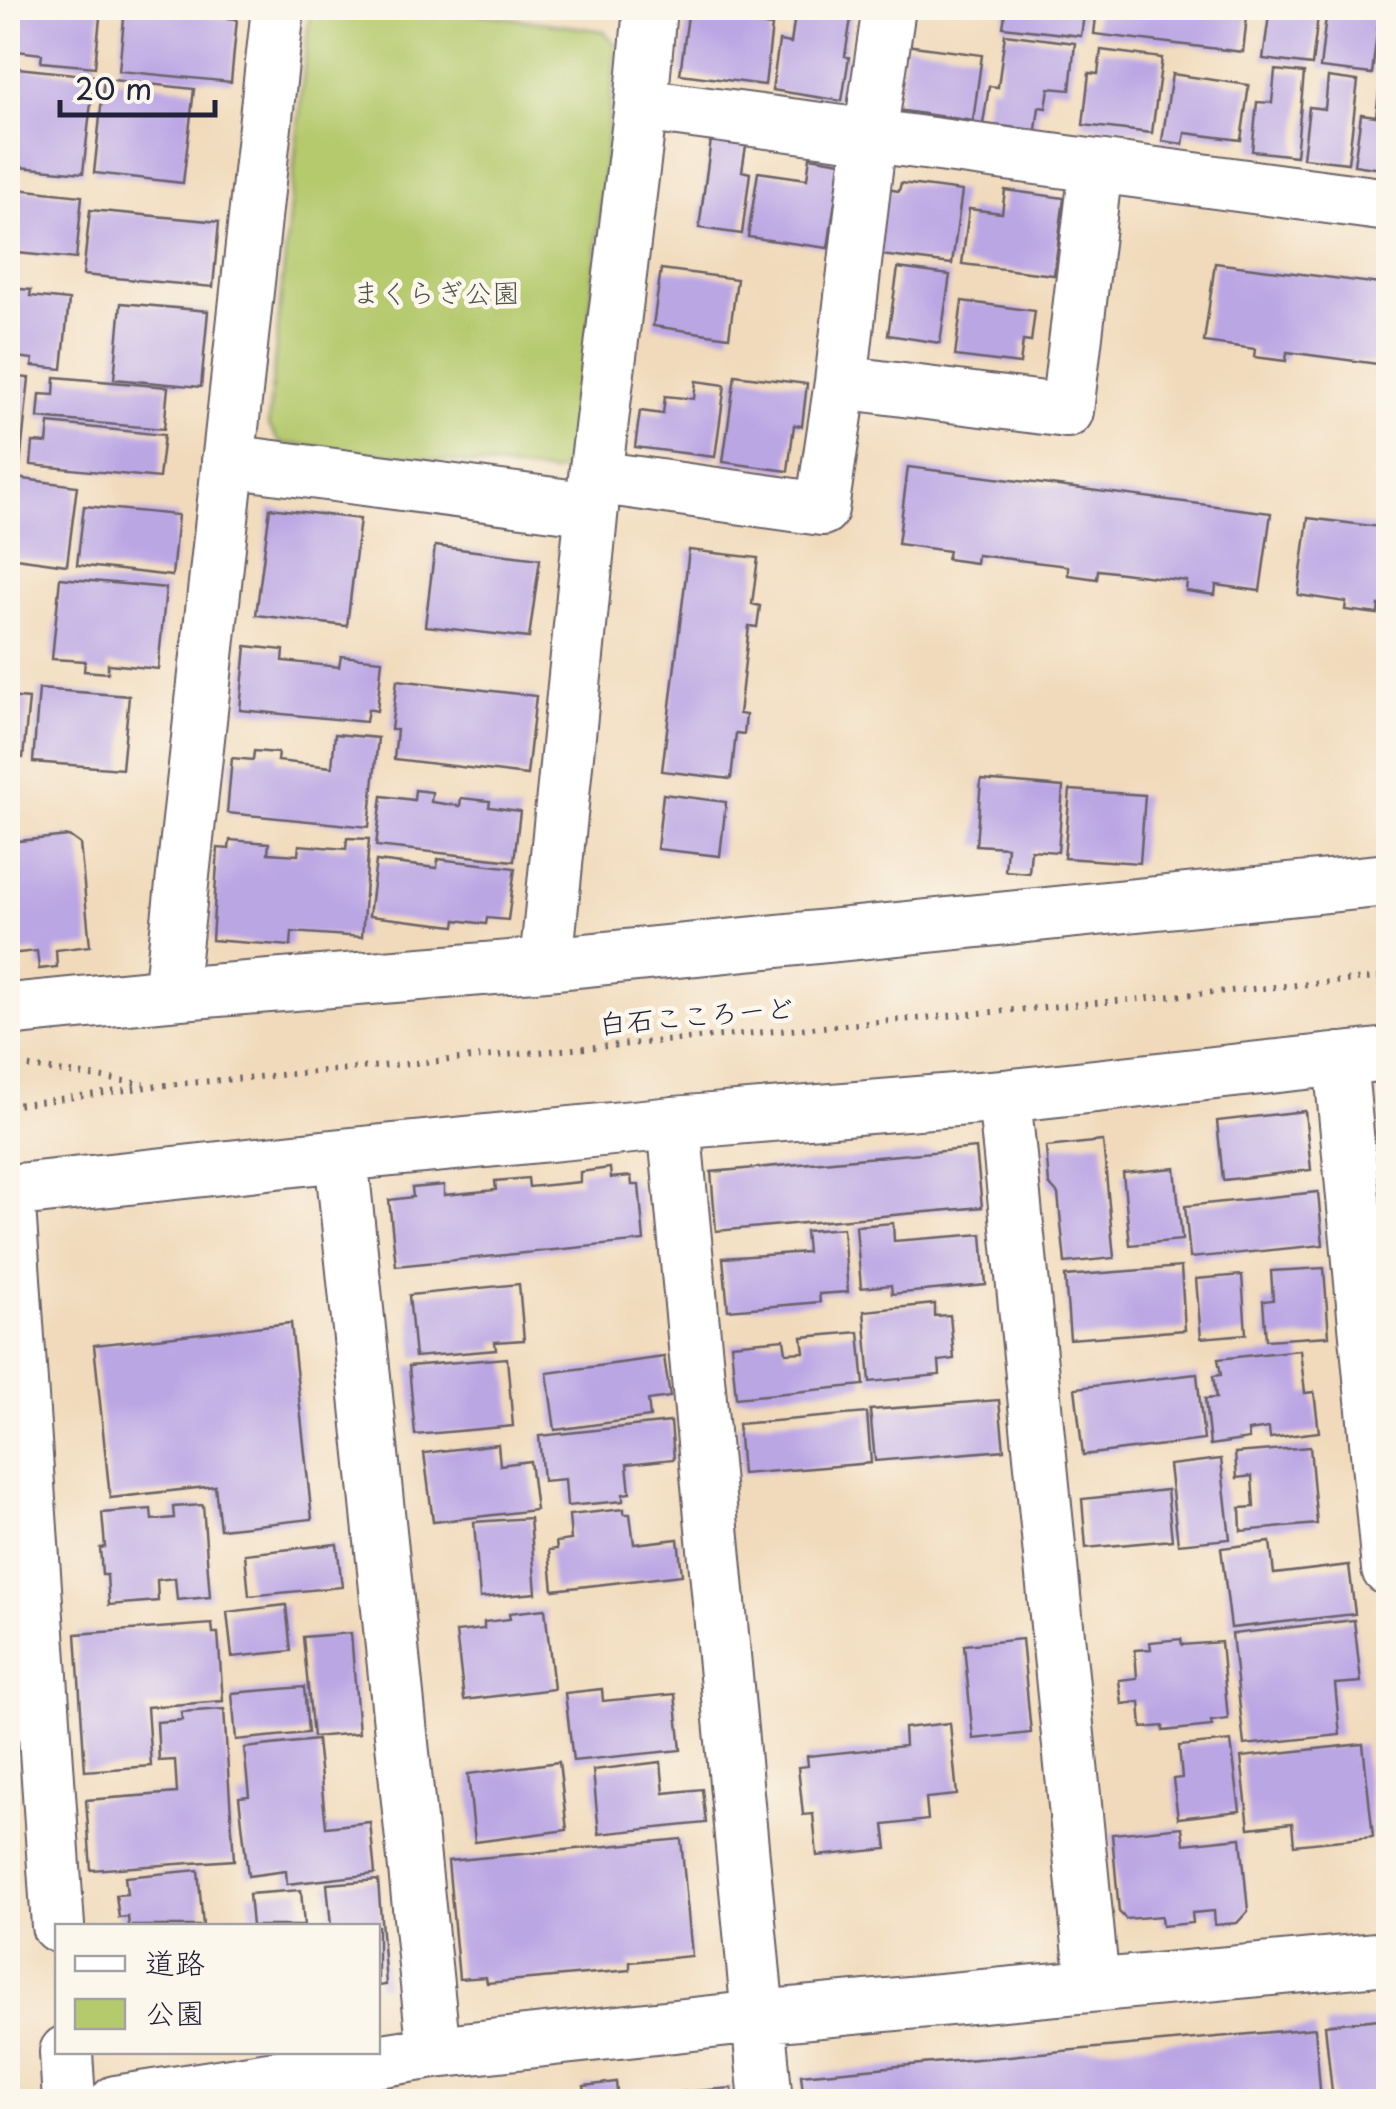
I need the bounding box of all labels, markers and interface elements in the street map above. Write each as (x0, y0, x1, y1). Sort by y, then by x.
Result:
scale bar (60, 55, 215, 117)
text: 20 m (75, 65, 152, 110)
park label: まくらぎ公園 (352, 270, 520, 313)
street label: 白石こころーど (597, 985, 795, 1044)
legend (55, 1924, 380, 2054)
text: 道路 (145, 1939, 205, 1984)
text: 公園 (145, 1989, 205, 2034)

